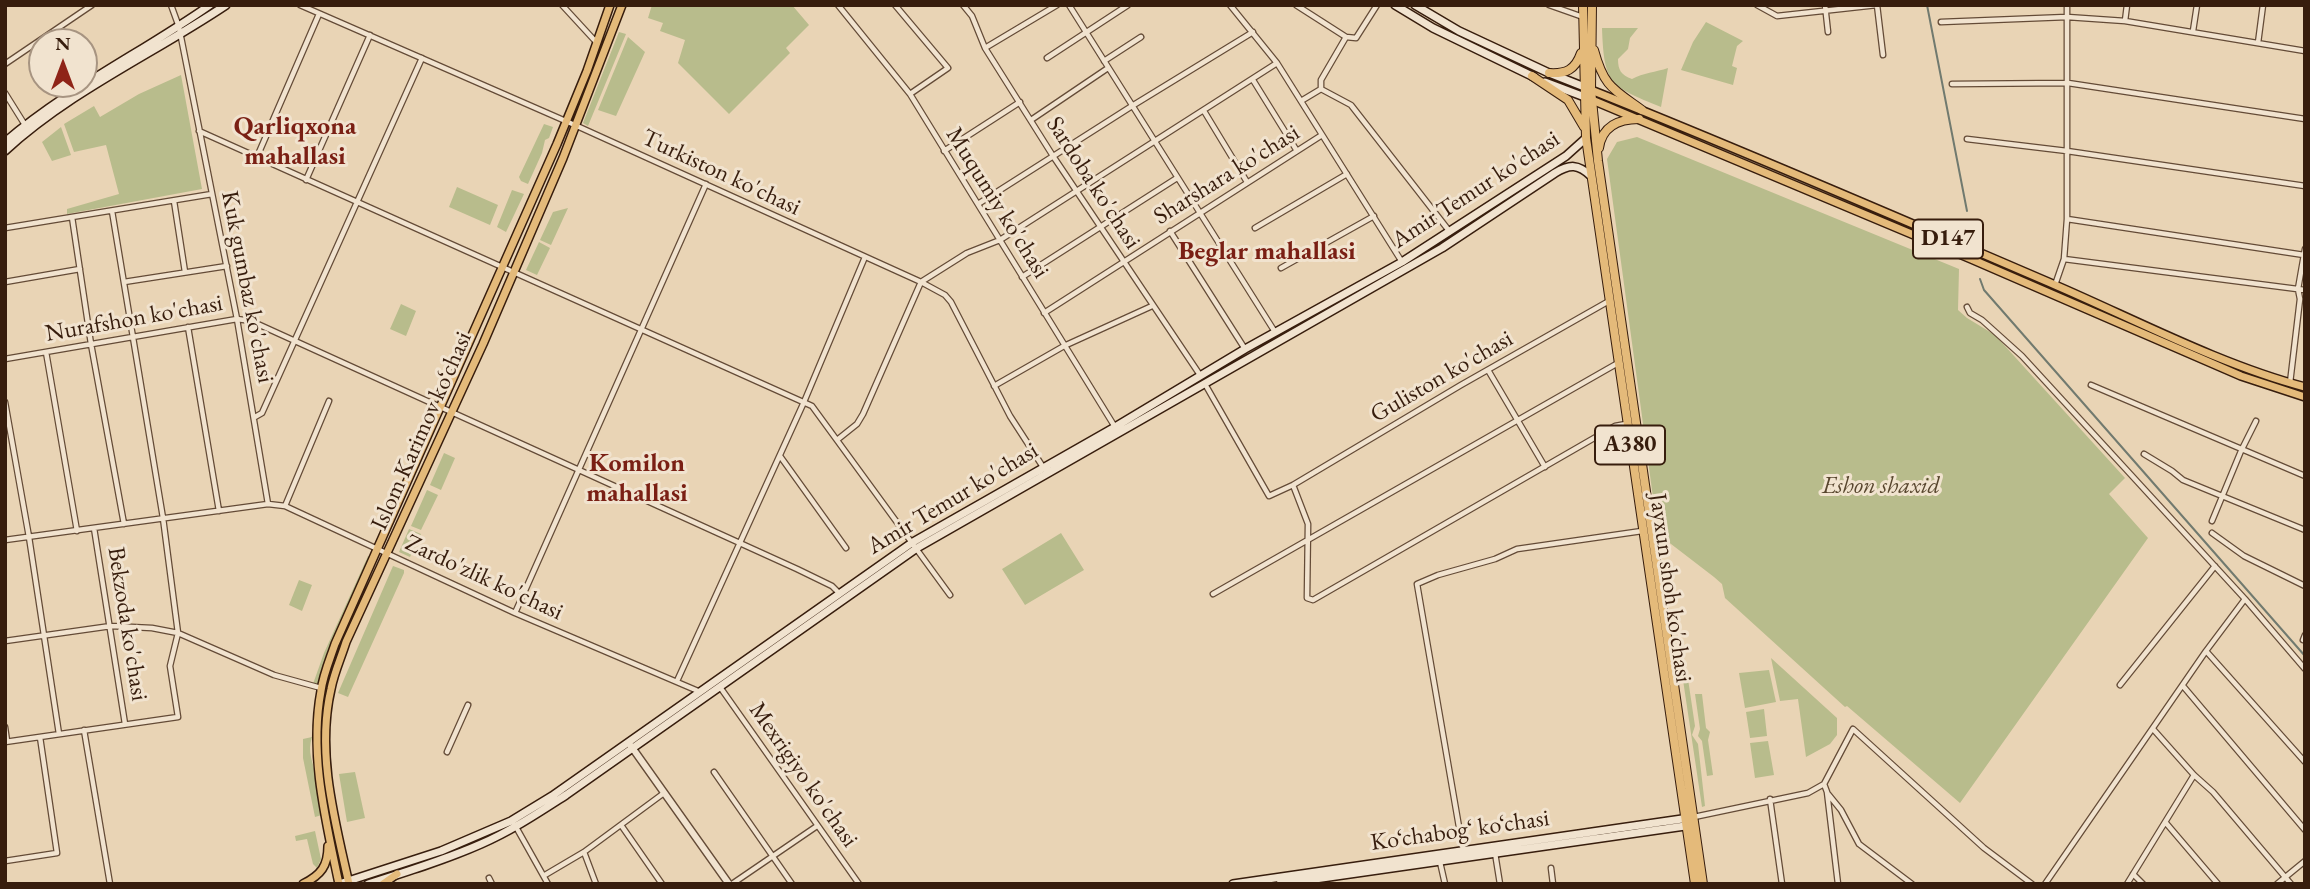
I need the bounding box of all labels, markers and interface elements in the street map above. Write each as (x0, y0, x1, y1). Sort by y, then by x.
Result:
north arrow (28, 28, 98, 98)
text: N (55, 31, 71, 56)
district label: Qarliqxona mahallasi (234, 111, 356, 172)
street label: Sardoba ko'chasi (1039, 111, 1147, 255)
street label: Sharshara ko'chasi (1149, 119, 1305, 231)
street label: Muqumiy ko'chasi (939, 122, 1055, 284)
street label: Turkiston ko'chasi (637, 124, 805, 222)
street label: Amir Temur ko'chasi (1387, 125, 1565, 255)
street label: Kuk gumbaz ko'chasi (214, 189, 280, 385)
road number: D147 (1913, 220, 1983, 258)
district label: Beglar mahallasi (1178, 236, 1356, 268)
street label: Nurafshon ko'chasi (43, 289, 225, 349)
street label: Guliston ko'chasi (1366, 325, 1518, 429)
street label: Islom Karimov ko‘chasi (365, 327, 479, 535)
road number: A380 (1595, 426, 1665, 464)
street label: Amir Temur ko'chasi (862, 437, 1044, 561)
district label: Komilon mahallasi (586, 448, 688, 510)
park label: Eshon shaxid (1822, 472, 1940, 500)
street label: Jayxun shoh ko'chasi (1642, 492, 1698, 684)
street label: Zardo'zlik ko'chasi (400, 529, 568, 627)
street label: Bekzoda ko'chasi (101, 545, 153, 703)
street label: Mexrigiyo ko'chasi (742, 697, 864, 853)
street label: Ko‘chabog‘ ko‘chasi (1369, 804, 1551, 858)

